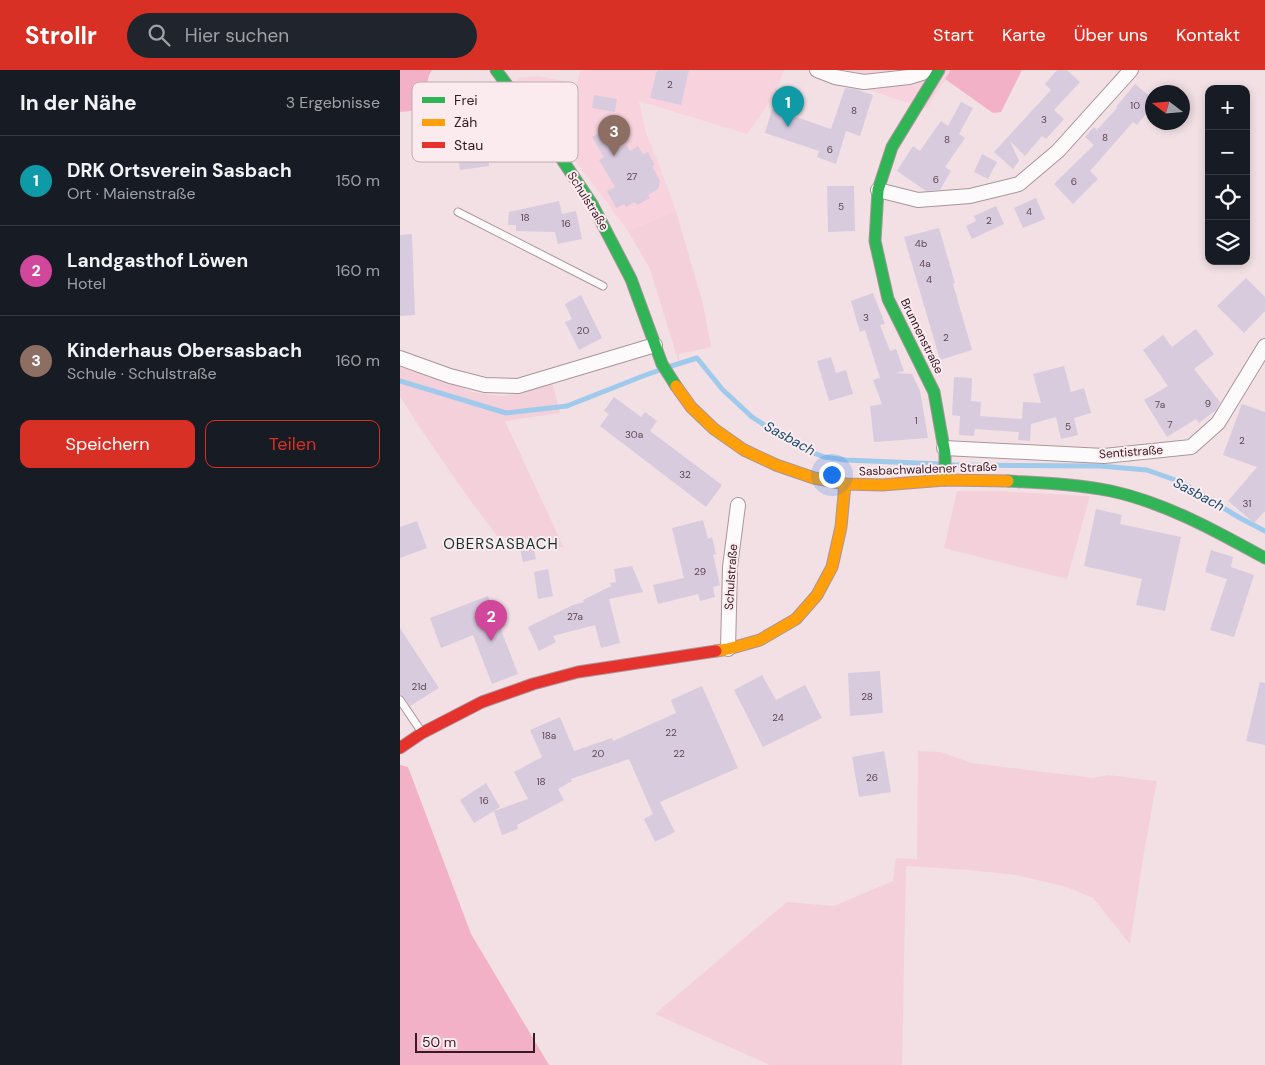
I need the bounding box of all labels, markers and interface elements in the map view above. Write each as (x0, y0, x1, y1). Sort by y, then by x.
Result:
search box (127, 13, 477, 58)
text: Strollr (25, 20, 97, 51)
icon: search (145, 21, 173, 49)
text: Hier suchen (185, 23, 289, 48)
text: Start (933, 23, 974, 47)
text: Karte (1002, 23, 1046, 47)
text: Über uns (1074, 23, 1148, 47)
text: Kontakt (1176, 23, 1240, 47)
house number: 2 (667, 78, 673, 91)
legend (412, 82, 578, 162)
north arrow (1145, 85, 1190, 130)
map controls (1205, 85, 1250, 265)
button: + (1205, 85, 1250, 130)
pin: 1 (772, 86, 804, 127)
text: In der Nähe (20, 89, 137, 117)
text: Frei (454, 91, 478, 109)
text: 3 Ergebnisse (286, 92, 380, 113)
house number: 10 (1130, 99, 1140, 112)
house number: 8 (851, 104, 857, 117)
text: Zäh (454, 113, 477, 131)
house number: 3 (1041, 113, 1047, 126)
pin: 3 (598, 115, 630, 156)
button: − (1205, 130, 1250, 175)
house number: 8 (1102, 131, 1108, 144)
house number: 8 (944, 133, 950, 146)
text: Stau (454, 136, 483, 154)
house number: 6 (827, 143, 833, 156)
text: DRK Ortsverein Sasbach (67, 158, 292, 183)
street label: Schulstraße (564, 169, 612, 233)
text: 1 (33, 170, 39, 191)
text: 150 m (336, 170, 380, 191)
house number: 27 (627, 170, 637, 183)
house number: 6 (933, 173, 939, 186)
house number: 6 (1071, 175, 1077, 188)
button: locate (1205, 175, 1250, 220)
text: Ort · Maienstraße (67, 183, 196, 204)
house number: 5 (838, 200, 844, 213)
house number: 4 (1026, 205, 1032, 218)
house number: 18 (520, 211, 530, 224)
house number: 2 (986, 214, 992, 227)
house number: 16 (561, 217, 571, 230)
button: layers (1205, 220, 1250, 265)
house number: 4b (915, 237, 927, 250)
text: Landgasthof Löwen (67, 248, 248, 273)
house number: 4a (919, 257, 931, 270)
text: 2 (31, 260, 41, 281)
text: 160 m (336, 260, 380, 281)
text: Hotel (67, 273, 106, 294)
house number: 4 (926, 273, 932, 286)
street label: Brunnenstraße (897, 296, 947, 377)
house number: 3 (863, 311, 869, 324)
house number: 20 (577, 324, 589, 337)
house number: 2 (943, 331, 949, 344)
text: Kinderhaus Obersasbach (67, 338, 302, 363)
text: 3 (31, 350, 41, 371)
text: 160 m (336, 350, 380, 371)
text: Schule · Schulstraße (67, 363, 217, 384)
house number: 9 (1205, 397, 1211, 410)
house number: 7a (1155, 398, 1165, 411)
house number: 1 (914, 414, 918, 427)
water label: Sasbach (761, 417, 819, 459)
house number: 7 (1167, 418, 1173, 431)
button: Speichern (20, 420, 195, 468)
button: Teilen (205, 420, 380, 468)
house number: 5 (1065, 420, 1071, 433)
house number: 30a (625, 428, 643, 441)
house number: 2 (1239, 434, 1245, 447)
street label: Sentistraße (1098, 442, 1164, 462)
street label: Sasbachwaldener Straße (859, 459, 998, 479)
your location (819, 462, 845, 488)
house number: 32 (679, 468, 691, 481)
water label: Sasbach (1170, 473, 1228, 515)
house number: 31 (1243, 497, 1251, 510)
district label: OBERSASBACH (443, 534, 559, 554)
street label: Schulstraße (721, 543, 741, 611)
house number: 29 (694, 565, 706, 578)
pin: 2 (475, 600, 507, 641)
house number: 27a (567, 610, 583, 623)
house number: 21d (411, 680, 427, 693)
house number: 28 (861, 690, 873, 703)
house number: 24 (772, 711, 784, 724)
house number: 22 (665, 726, 677, 739)
house number: 18a (542, 729, 556, 742)
house number: 20 (592, 747, 604, 760)
house number: 22 (673, 747, 685, 760)
house number: 26 (866, 771, 878, 784)
house number: 18 (536, 775, 546, 788)
house number: 16 (479, 794, 489, 807)
scale bar (415, 1030, 535, 1053)
text: 50 m (422, 1033, 456, 1051)

